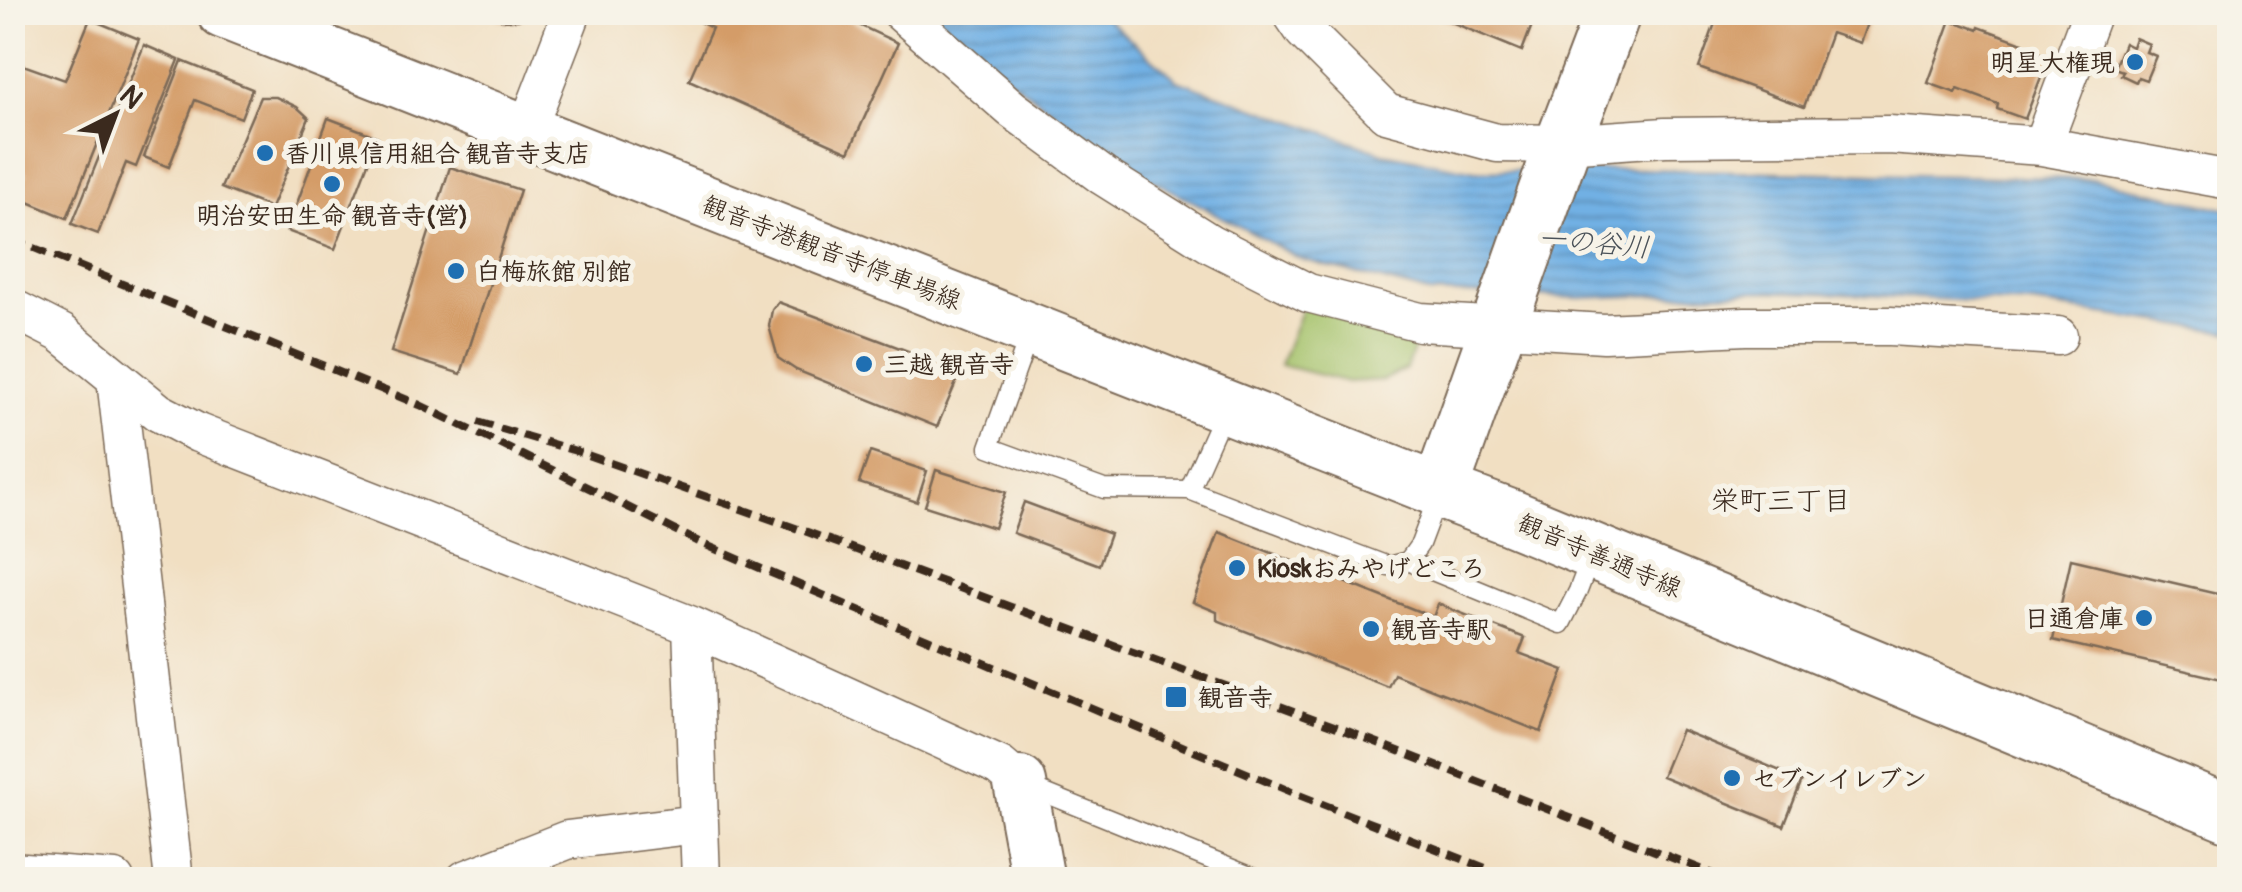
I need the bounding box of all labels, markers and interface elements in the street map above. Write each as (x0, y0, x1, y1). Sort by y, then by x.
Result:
place label: 明星大権現 (1990, 48, 2115, 79)
marker: 明星大権現 (2124, 51, 2146, 73)
north arrow (65, 65, 165, 165)
text: N (112, 78, 149, 117)
place label: 香川県信用組合 観音寺支店 (285, 139, 590, 170)
marker: 香川県信用組合 観音寺支店 (254, 142, 276, 164)
marker: 明治安田生命 観音寺(営) (321, 173, 343, 195)
street label: 観音寺港観音寺停車場線 (698, 190, 965, 317)
place label: 明治安田生命 観音寺(営) (196, 201, 468, 232)
water label: 一の谷川 (1537, 221, 1651, 266)
place label: 白梅旅館 別館 (476, 257, 631, 288)
marker: 白梅旅館 別館 (445, 260, 467, 282)
place label: 三越 観音寺 (884, 350, 1014, 381)
marker: 三越 観音寺 (853, 353, 875, 375)
district label: 栄町三丁目 (1711, 484, 1851, 519)
street label: 観音寺善通寺線 (1513, 508, 1686, 605)
place label: Kioskおみやげどころ (1257, 554, 1486, 585)
marker: Kioskおみやげどころ (1226, 557, 1248, 579)
place label: 日通倉庫 (2024, 604, 2124, 635)
marker: 日通倉庫 (2133, 607, 2155, 629)
place label: 観音寺駅 (1391, 615, 1491, 646)
marker: 観音寺駅 (1360, 618, 1382, 640)
place label: 観音寺 (1198, 683, 1273, 714)
marker: 観音寺 (1163, 684, 1189, 710)
place label: セブンイレブン (1752, 764, 1927, 795)
marker: セブンイレブン (1721, 767, 1743, 789)

